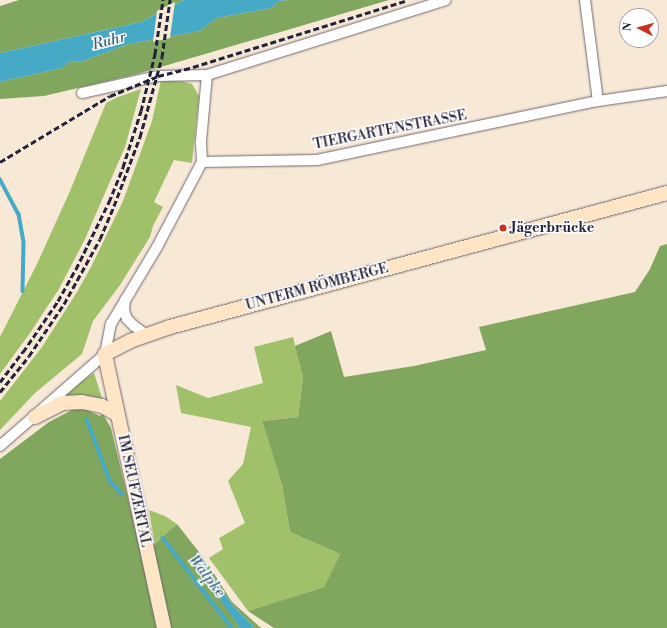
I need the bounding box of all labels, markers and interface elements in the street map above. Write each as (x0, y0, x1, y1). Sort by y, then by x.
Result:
north arrow (619, 8, 659, 48)
text: N (621, 22, 635, 32)
water label: Ruhr (90, 28, 128, 54)
street label: TIERGARTENSTRASSE (312, 107, 468, 153)
place label: Jägerbrücke (511, 220, 594, 236)
marker: Jägerbrücke (498, 223, 508, 233)
street label: UNTERM RÖMBERGE (244, 260, 390, 314)
street label: IM SEUFZERTAL (114, 433, 154, 549)
water label: Walpke (185, 551, 229, 601)

